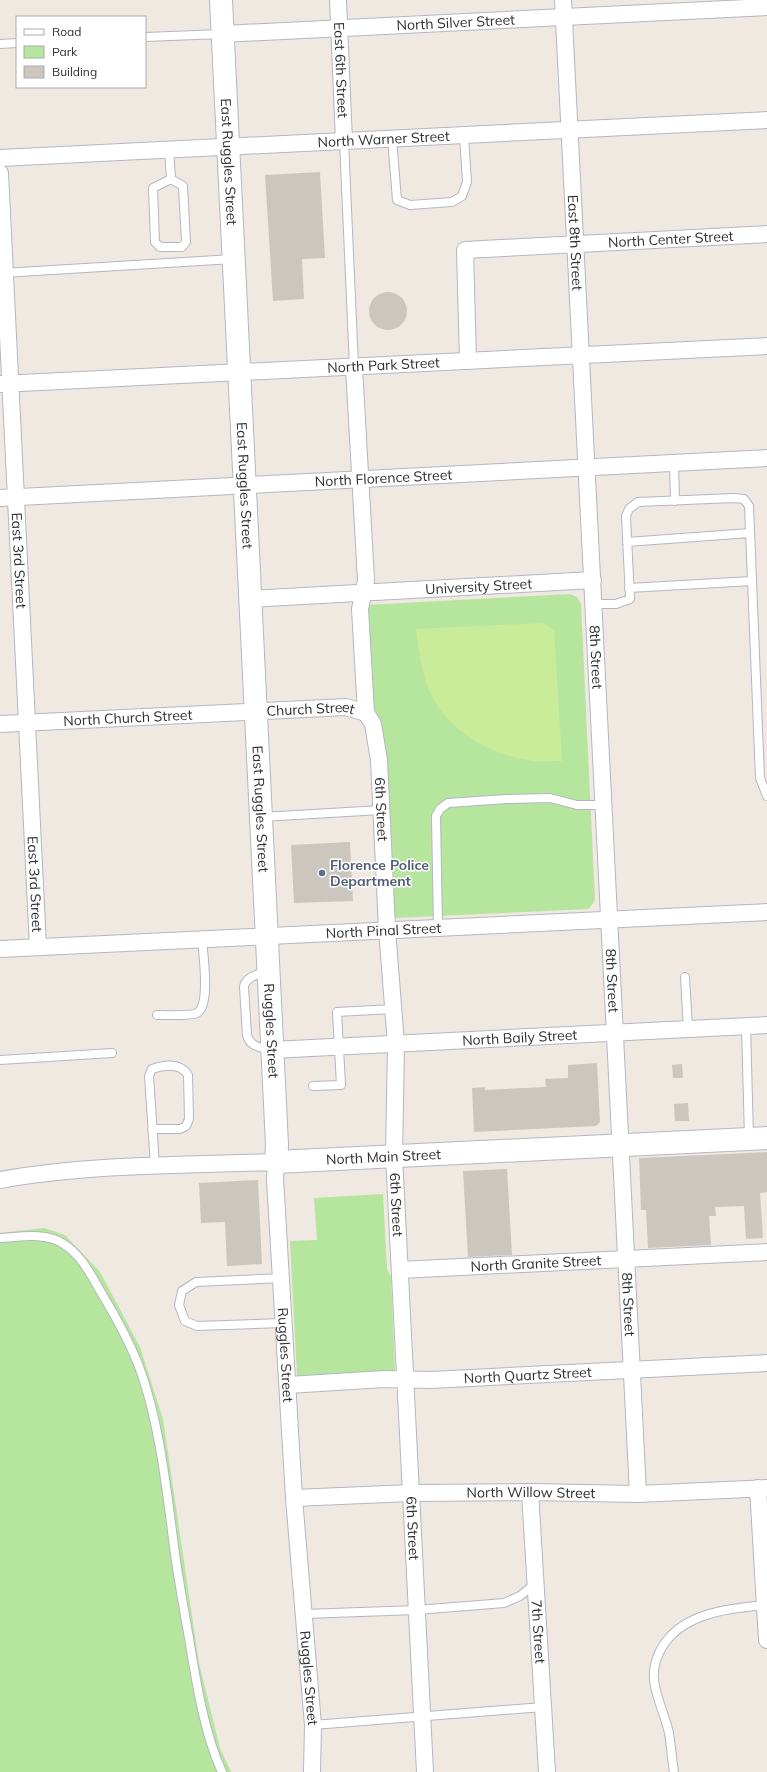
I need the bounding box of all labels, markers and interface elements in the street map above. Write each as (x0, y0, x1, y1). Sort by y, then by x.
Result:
street label: North Silver Street (396, 10, 515, 34)
legend (16, 16, 146, 88)
street label: East 6th Street (330, 22, 352, 118)
text: Road (52, 24, 81, 39)
text: Park (52, 44, 78, 59)
text: Building (52, 64, 97, 79)
street label: East Ruggles Street (217, 98, 241, 226)
street label: North Warner Street (317, 127, 450, 151)
street label: East 8th Street (564, 194, 587, 291)
street label: North Center Street (607, 227, 734, 251)
street label: North Park Street (327, 353, 440, 377)
street label: East Ruggles Street (233, 422, 257, 549)
street label: North Florence Street (314, 465, 453, 491)
street label: East 3rd Street (8, 512, 30, 609)
street label: University Street (425, 574, 533, 598)
street label: 8th Street (585, 625, 607, 690)
street label: Church Street (266, 697, 357, 720)
street label: North Church Street (63, 706, 193, 730)
street label: East Ruggles Street (248, 745, 273, 873)
street label: 6th Street (371, 777, 392, 842)
street label: East 3rd Street (24, 836, 46, 933)
place label: Florence Police Department (330, 856, 429, 890)
marker: Florence Police Department (317, 868, 327, 878)
street label: North Pinal Street (325, 919, 442, 942)
street label: 8th Street (602, 948, 623, 1013)
street label: Ruggles Street (260, 983, 283, 1079)
street label: North Baily Street (462, 1026, 578, 1049)
street label: North Main Street (326, 1145, 441, 1169)
street label: 6th Street (386, 1172, 407, 1237)
street label: North Granite Street (470, 1251, 602, 1276)
street label: 8th Street (618, 1272, 639, 1337)
street label: Ruggles Street (274, 1307, 297, 1403)
street label: North Quartz Street (463, 1363, 592, 1387)
street label: North Willow Street (466, 1483, 596, 1502)
street label: 6th Street (402, 1496, 423, 1561)
street label: 7th Street (528, 1599, 549, 1664)
street label: Ruggles Street (296, 1630, 322, 1726)

